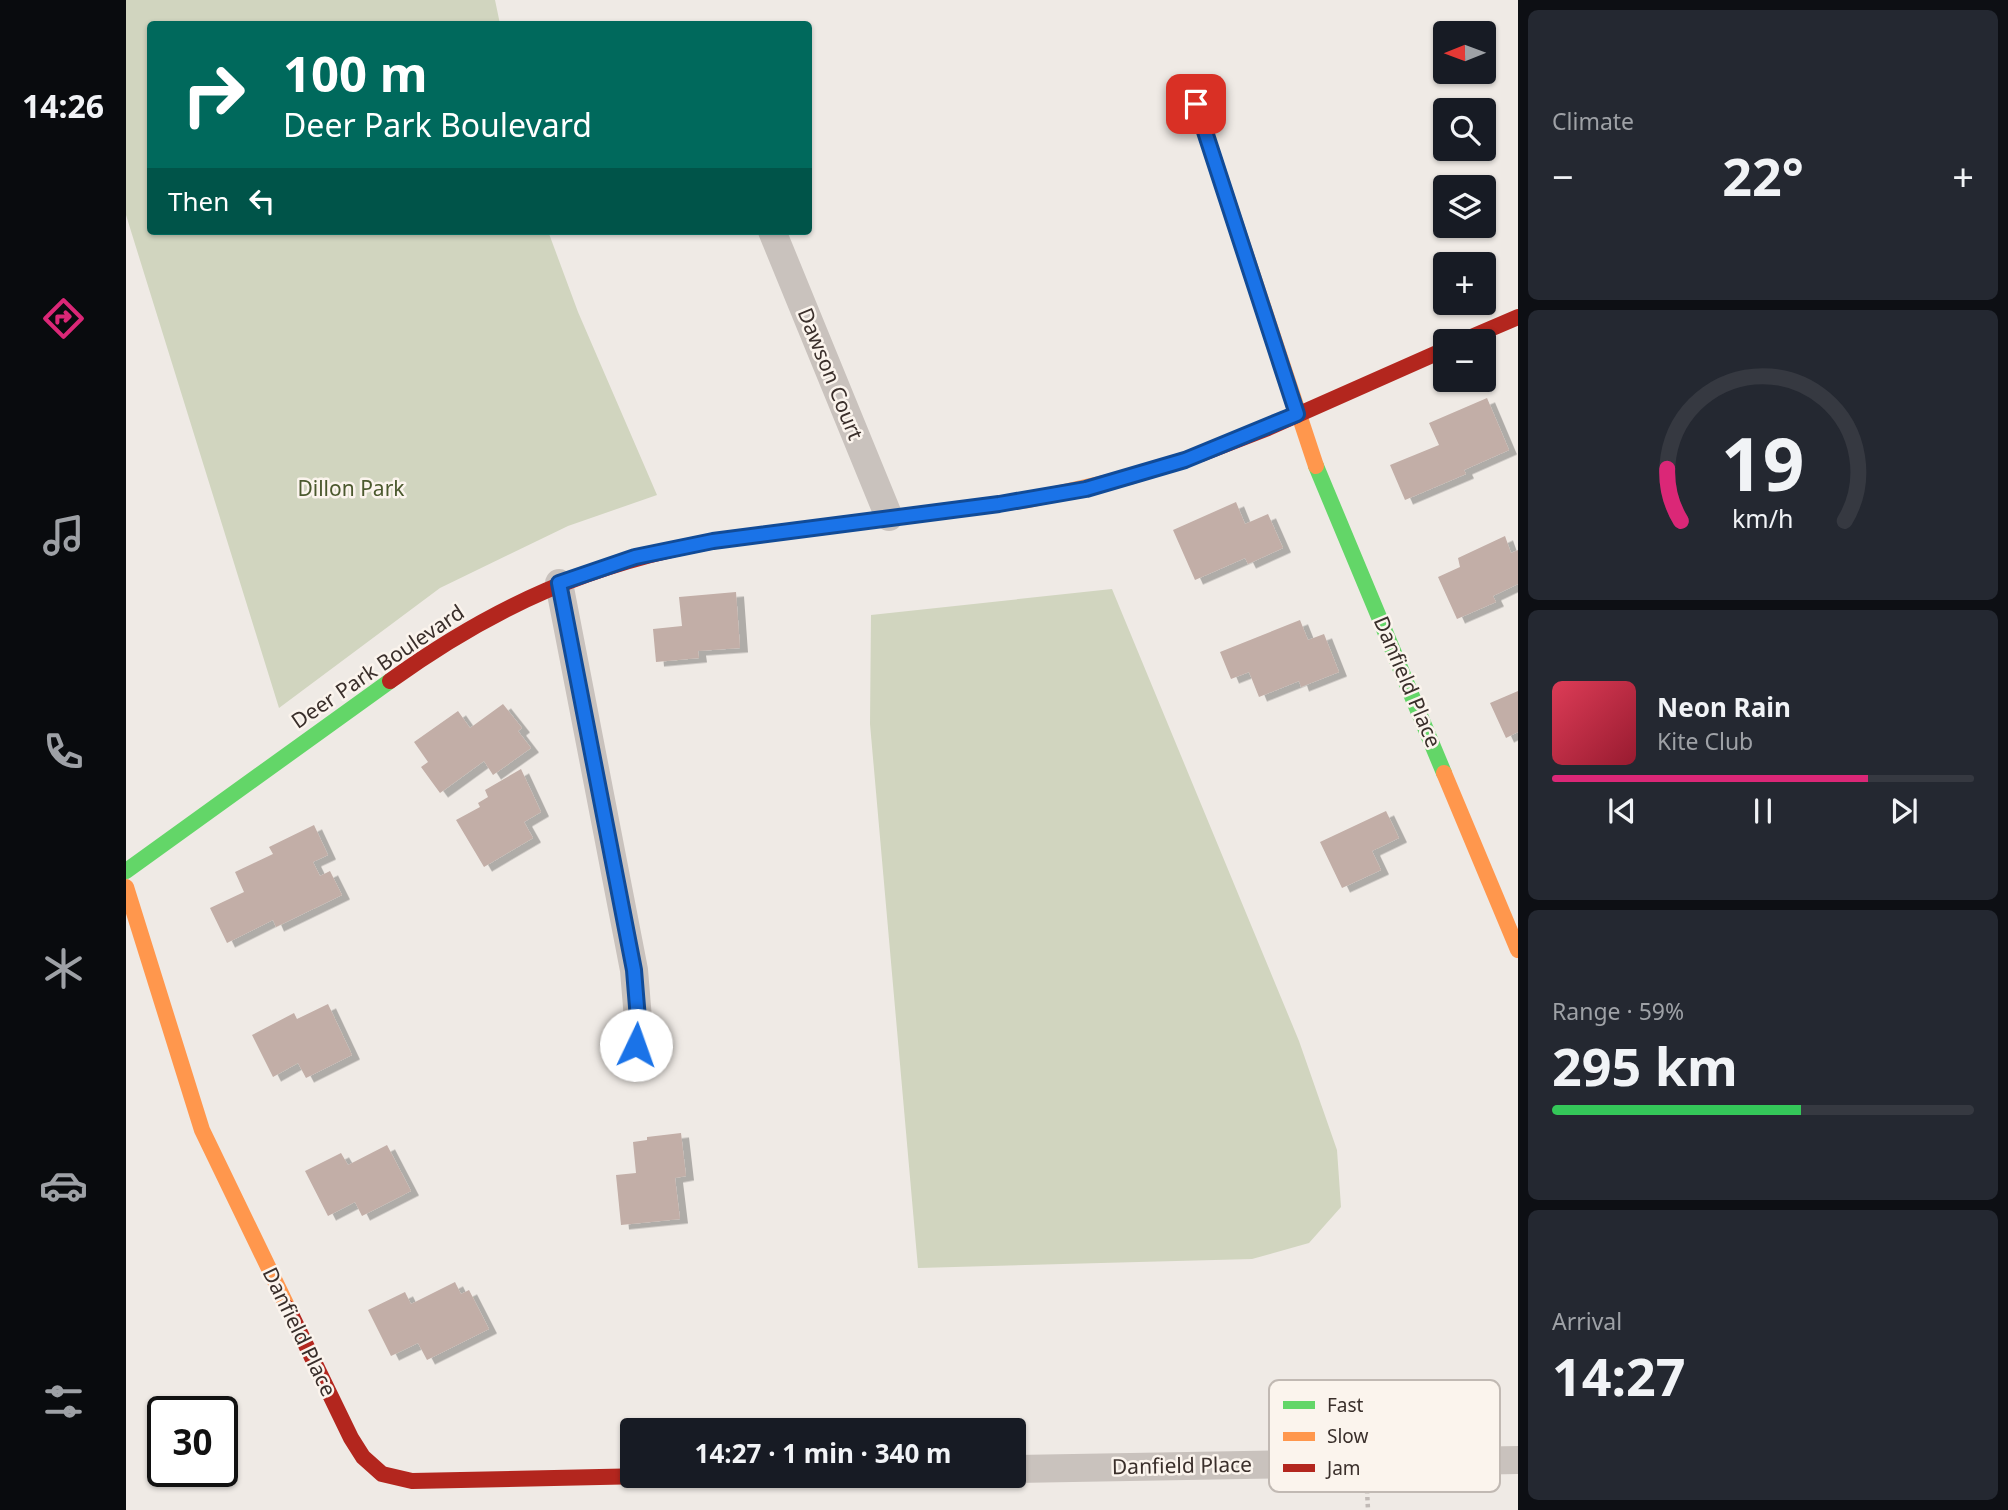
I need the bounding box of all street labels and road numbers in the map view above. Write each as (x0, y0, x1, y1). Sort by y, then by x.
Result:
street label: Dawson Court (792, 303, 870, 444)
street label: Deer Park Boulevard (286, 598, 469, 734)
street label: Danfield Place (1368, 612, 1448, 752)
street label: Danfield Place (257, 1262, 343, 1401)
street label: Danfield Place (1112, 1450, 1252, 1480)

